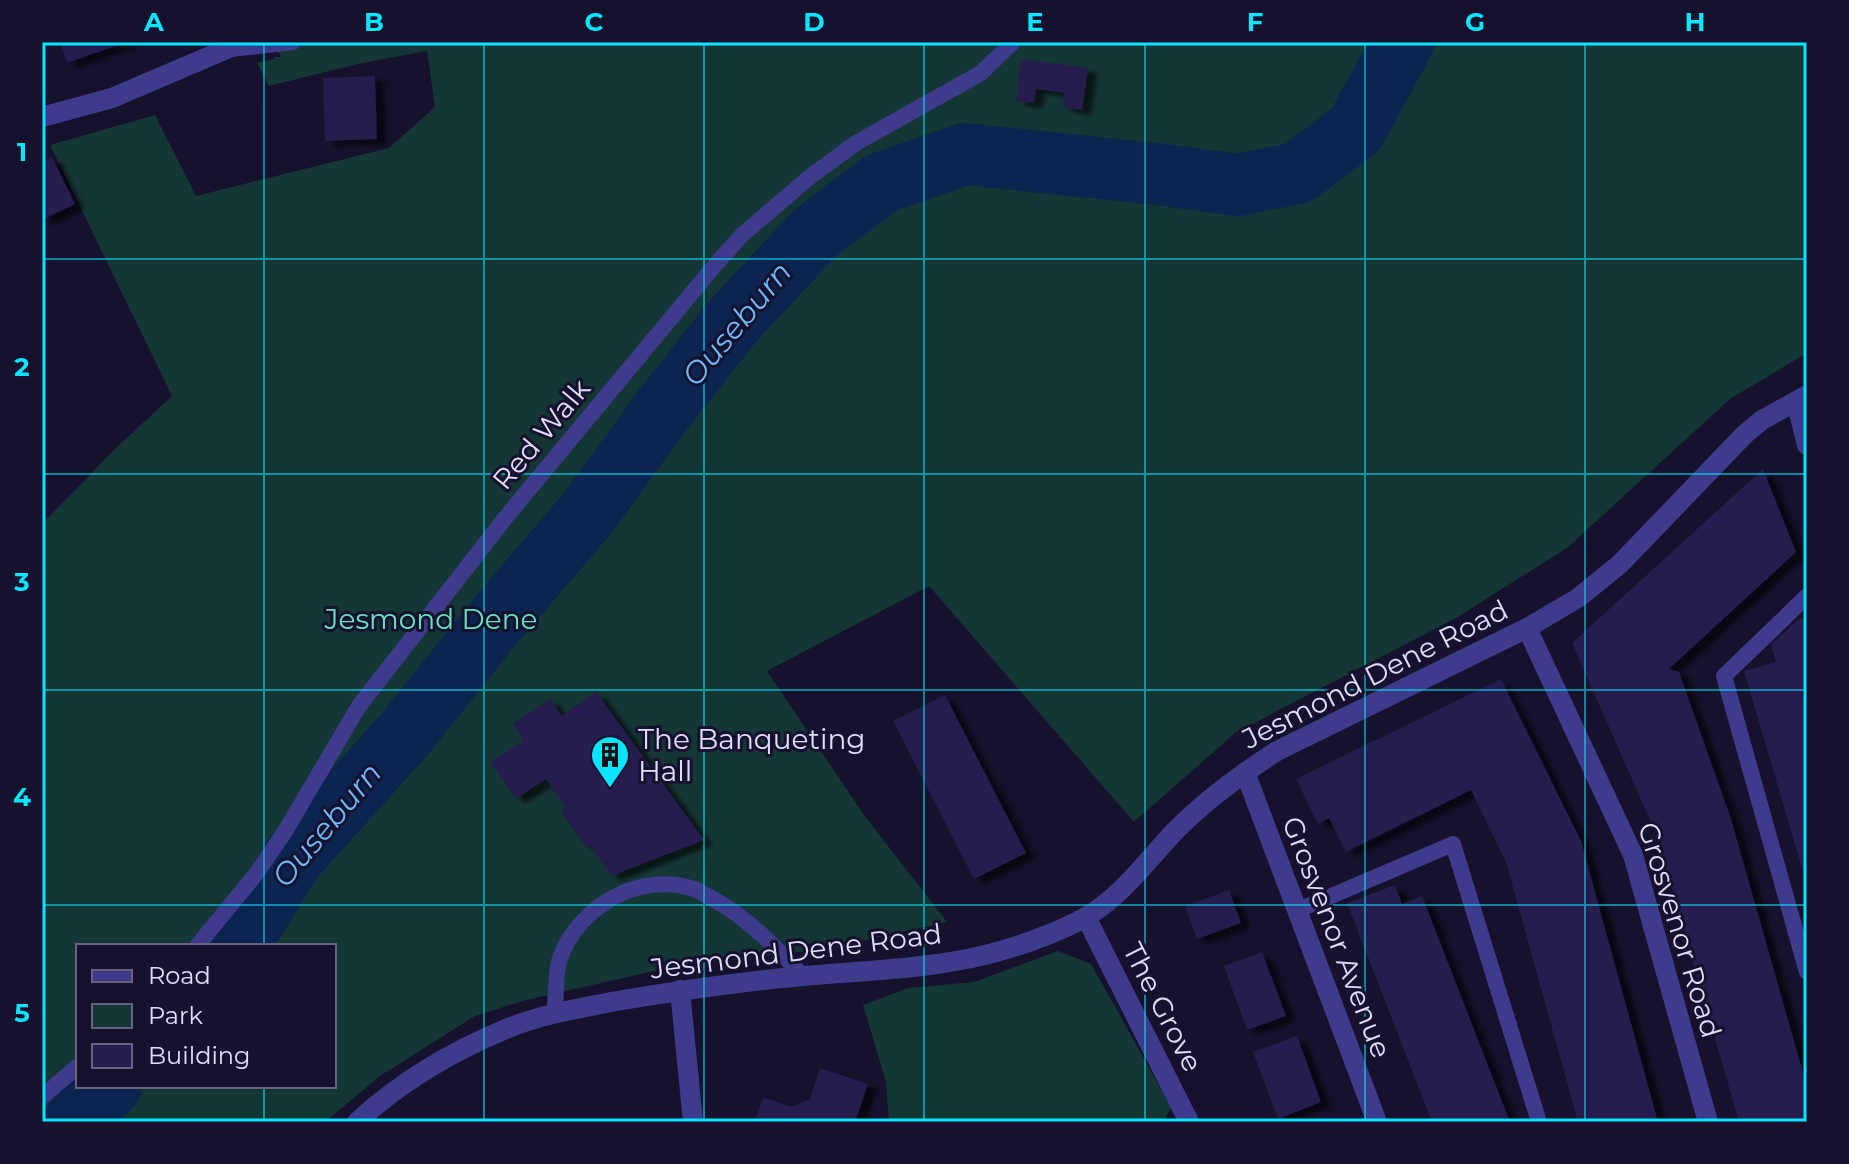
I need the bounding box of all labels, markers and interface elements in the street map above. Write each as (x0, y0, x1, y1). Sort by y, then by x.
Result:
text: A (143, 6, 165, 38)
text: B (364, 6, 384, 38)
text: C (585, 6, 604, 38)
text: D (803, 6, 825, 38)
text: E (1026, 6, 1044, 38)
text: F (1247, 6, 1263, 38)
text: G (1465, 6, 1485, 38)
text: H (1684, 6, 1706, 38)
text: 1 (17, 136, 27, 168)
water label: Ouseburn (674, 254, 799, 393)
text: 2 (14, 351, 30, 383)
street label: Red Walk (485, 372, 597, 496)
text: 3 (13, 566, 30, 598)
street label: Jesmond Dene Road (1236, 592, 1513, 756)
park label: Jesmond Dene (324, 602, 538, 636)
place label: The Banqueting Hall (638, 722, 866, 788)
building icon: The Banqueting Hall (589, 734, 631, 789)
water label: Ouseburn (264, 755, 389, 894)
text: 4 (13, 781, 31, 813)
street label: Grosvenor Avenue (1275, 811, 1399, 1063)
street label: Grosvenor Road (1631, 818, 1729, 1042)
street label: Jesmond Dene Road (647, 916, 944, 986)
street label: The Grove (1116, 937, 1210, 1077)
legend (76, 944, 336, 1088)
text: Road (148, 961, 211, 990)
text: 5 (14, 997, 30, 1029)
text: Park (148, 1001, 203, 1030)
text: Building (148, 1041, 251, 1070)

